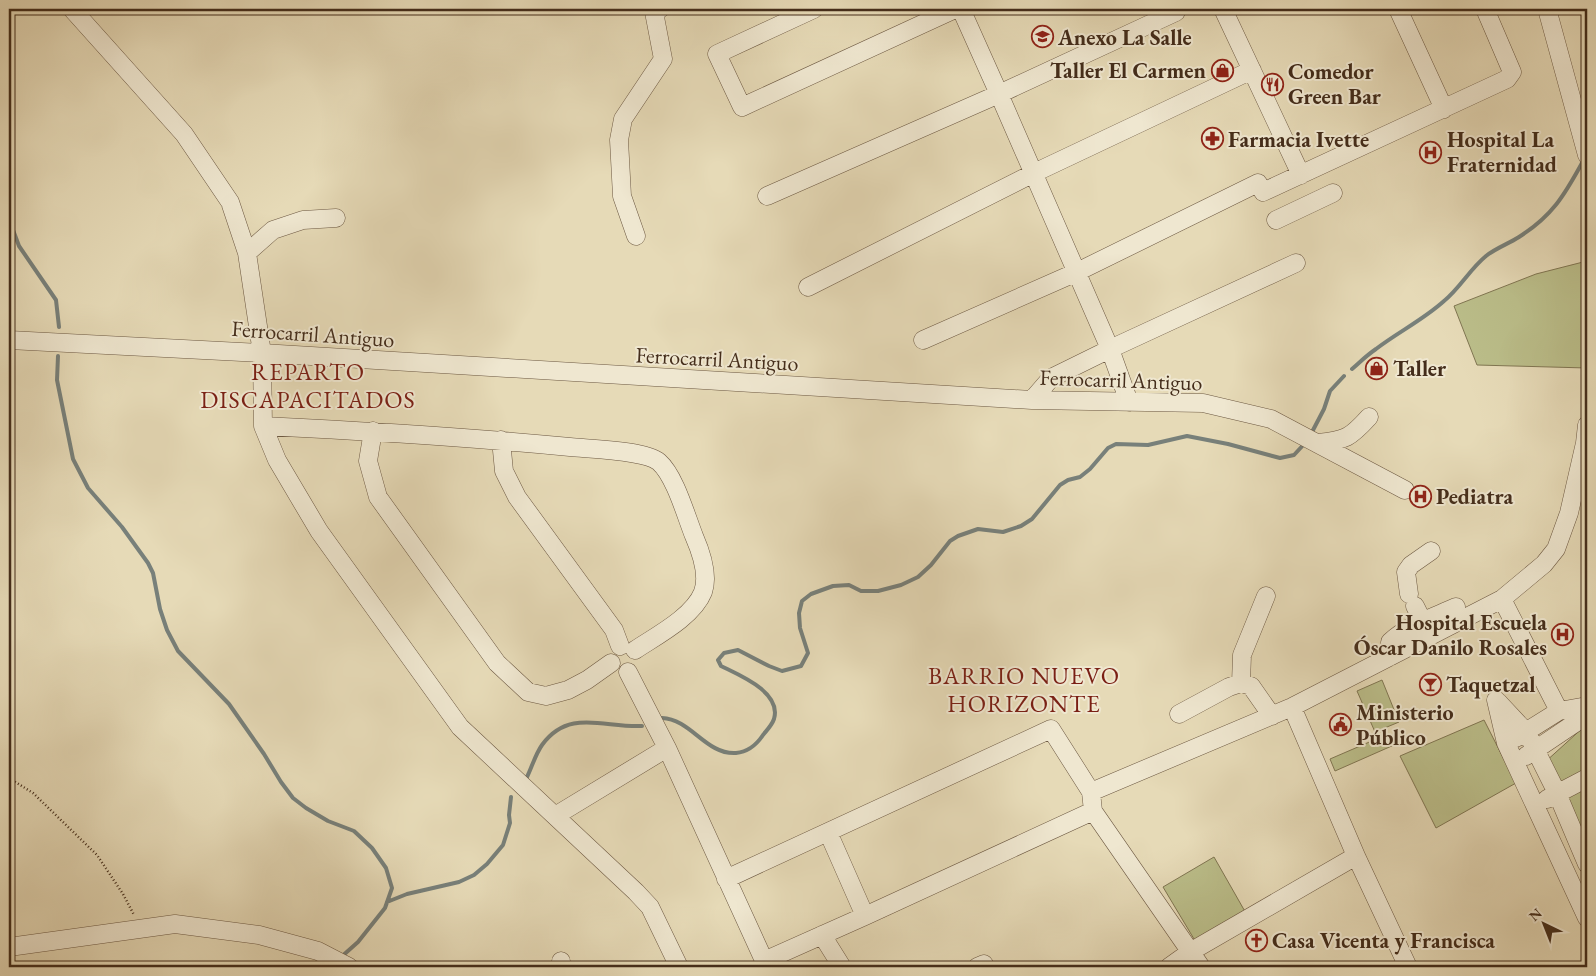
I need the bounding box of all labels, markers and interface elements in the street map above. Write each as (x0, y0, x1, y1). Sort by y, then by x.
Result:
place label: Anexo La Salle (1057, 23, 1192, 52)
school or university icon: Anexo La Salle (1030, 25, 1054, 49)
place label: Taller El Carmen (1050, 56, 1207, 85)
place label: Comedor Green Bar (1288, 57, 1382, 111)
shop icon: Taller El Carmen (1210, 58, 1234, 82)
restaurant icon: Comedor Green Bar (1260, 72, 1284, 96)
place label: Farmacia Ivette (1228, 125, 1369, 154)
place label: Hospital La Fraternidad (1447, 125, 1557, 179)
pharmacy icon: Farmacia Ivette (1200, 127, 1224, 151)
hospital icon: Hospital La Fraternidad (1419, 140, 1443, 164)
street label: Ferrocarril Antiguo (231, 314, 395, 354)
street label: Ferrocarril Antiguo (635, 340, 799, 378)
place label: Taller (1393, 354, 1447, 383)
district label: REPARTO DISCAPACITADOS (200, 356, 416, 415)
shop icon: Taller (1365, 356, 1389, 380)
street label: Ferrocarril Antiguo (1039, 363, 1203, 397)
place label: Pediatra (1436, 482, 1513, 511)
hospital icon: Pediatra (1408, 484, 1432, 508)
place label: Hospital Escuela Óscar Danilo Rosales (1354, 608, 1547, 662)
hospital icon: Hospital Escuela Óscar Danilo Rosales (1551, 623, 1575, 647)
district label: BARRIO NUEVO HORIZONTE (928, 660, 1120, 719)
place label: Taquetzal (1446, 670, 1535, 699)
bar icon: Taquetzal (1418, 672, 1442, 696)
place label: Ministerio Público (1356, 698, 1454, 752)
public building icon: Ministerio Público (1328, 713, 1352, 737)
north arrow (1518, 898, 1568, 948)
text: N (1525, 904, 1546, 925)
place label: Casa Vicenta y Francisca (1272, 926, 1495, 955)
church icon: Casa Vicenta y Francisca (1244, 928, 1268, 952)

